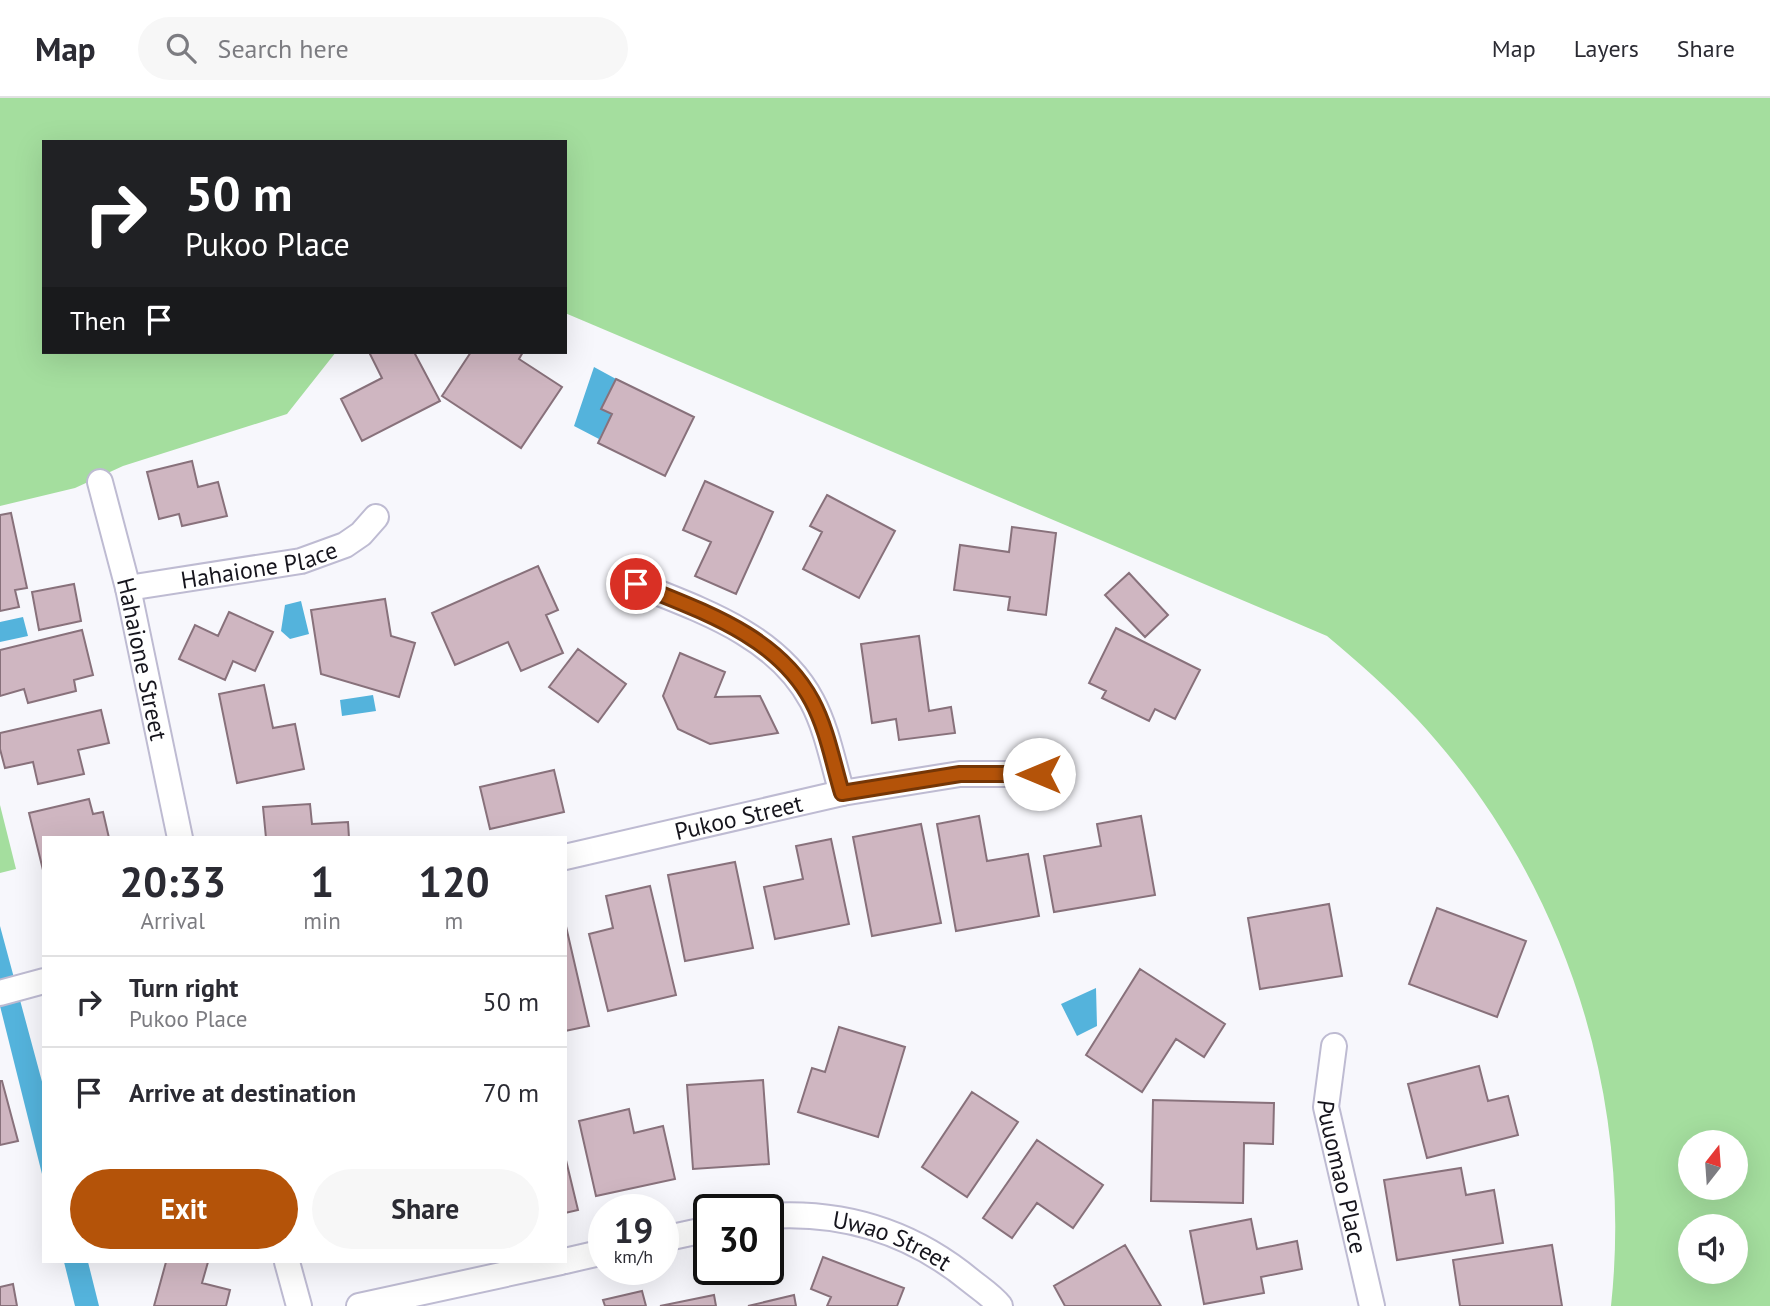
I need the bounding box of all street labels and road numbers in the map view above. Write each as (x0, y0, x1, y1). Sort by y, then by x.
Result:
street label: Hahaione Place (178, 534, 341, 595)
street label: Hahaione Street (110, 574, 175, 743)
street label: Pukoo Street (671, 787, 805, 847)
street label: Puuomao Place (1310, 1098, 1375, 1257)
street label: Uwao Street (830, 1203, 958, 1277)

